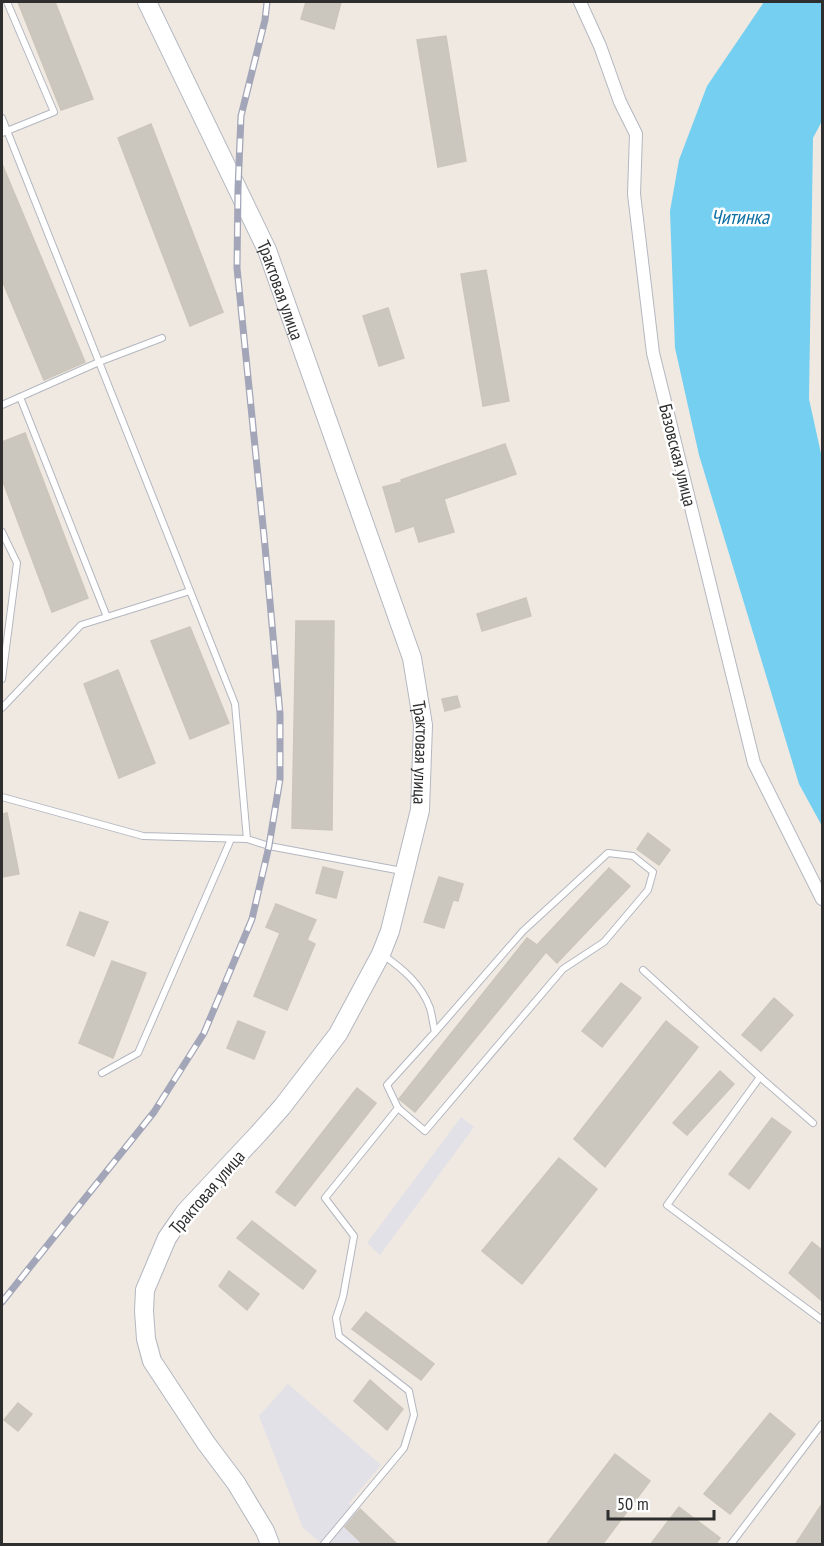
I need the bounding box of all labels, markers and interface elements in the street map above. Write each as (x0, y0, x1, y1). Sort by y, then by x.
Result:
water label: Читинка (711, 204, 770, 230)
street label: Трактовая улица (253, 236, 309, 343)
street label: Базовская улица (654, 401, 702, 509)
street label: Трактовая улица (408, 699, 435, 805)
street label: Трактовая улица (164, 1145, 250, 1239)
scale bar (608, 1483, 714, 1521)
text: 50 m (617, 1492, 649, 1515)

